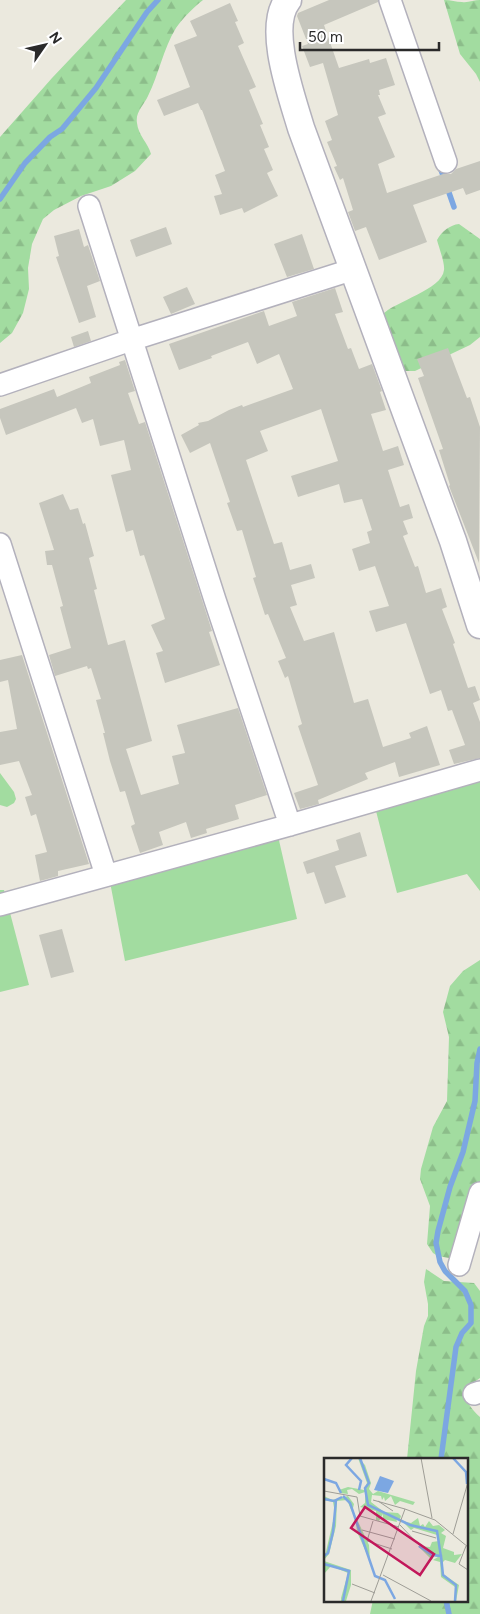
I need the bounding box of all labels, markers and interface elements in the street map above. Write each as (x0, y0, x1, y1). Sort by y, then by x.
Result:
north arrow (20, 20, 70, 70)
scale bar (300, 20, 439, 52)
text: 50 m (308, 28, 343, 46)
text: N (45, 29, 65, 47)
inset map (324, 1458, 468, 1602)

